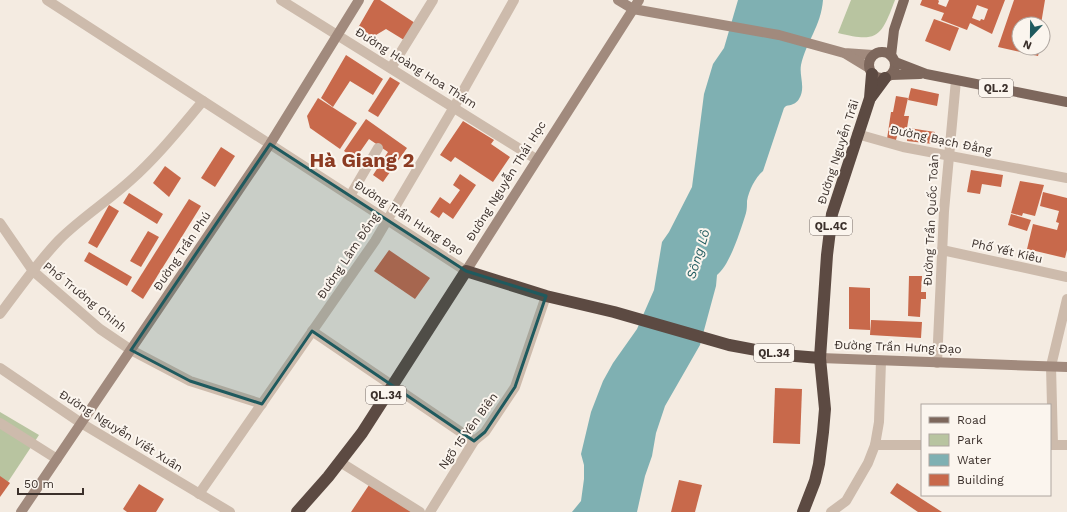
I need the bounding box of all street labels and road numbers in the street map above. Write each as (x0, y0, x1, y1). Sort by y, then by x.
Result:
street label: Đường Hoàng Hoa Thám (353, 25, 479, 111)
road number: QL.2 (979, 79, 1013, 97)
street label: Đường Nguyễn Trãi (814, 98, 862, 206)
street label: Đường Nguyễn Thái Học (463, 118, 549, 244)
street label: Đường Bạch Đằng (889, 122, 994, 158)
street label: Đường Trần Quốc Toản (921, 154, 941, 286)
street label: Đường Trần Hưng Đạo (352, 177, 466, 259)
street label: Đường Trần Phú (150, 209, 214, 293)
street label: Đường Lâm Đồng (314, 210, 382, 302)
road number: QL.4C (810, 217, 852, 235)
street label: Phố Yết Kiêu (970, 236, 1044, 266)
street label: Phố Trường Chinh (40, 259, 130, 335)
street label: Đường Trần Hưng Đạo (834, 338, 962, 356)
road number: QL.34 (754, 344, 794, 362)
road number: QL.34 (366, 386, 406, 404)
street label: Đường Nguyễn Viết Xuân (57, 387, 185, 475)
street label: Ngõ 15 Yên Biên (436, 390, 500, 472)

